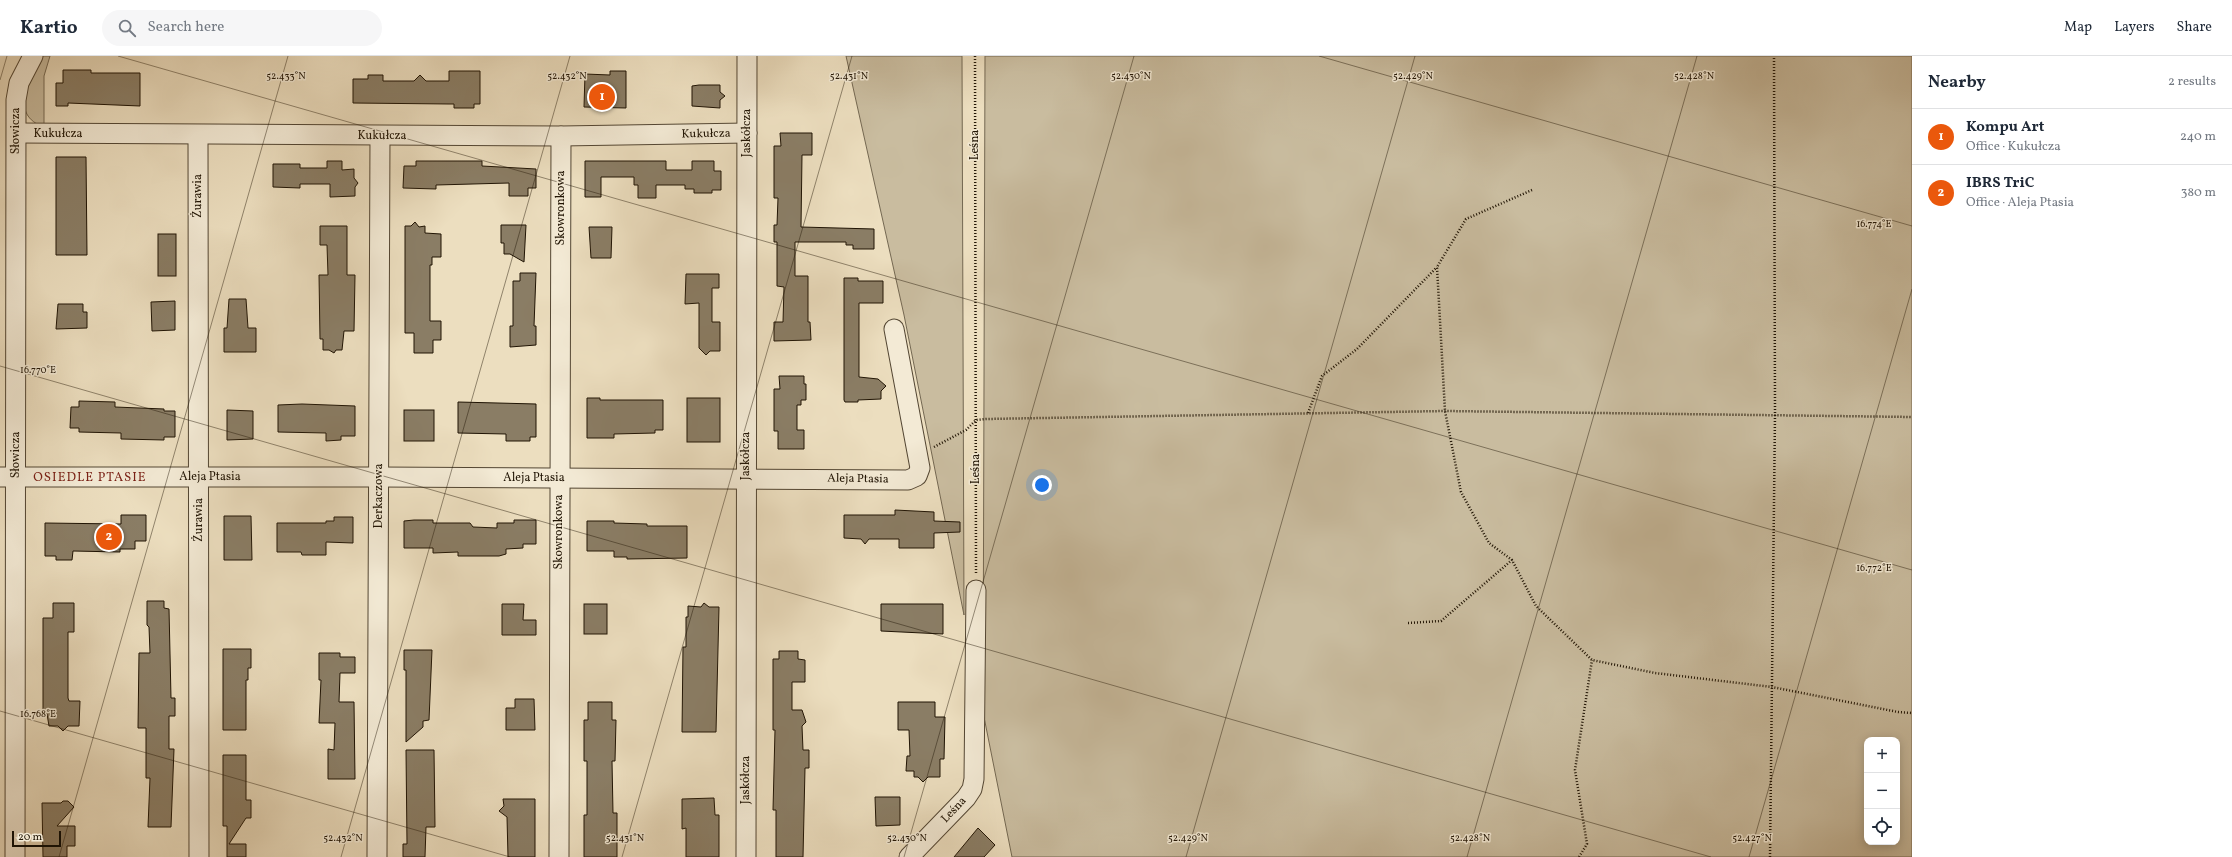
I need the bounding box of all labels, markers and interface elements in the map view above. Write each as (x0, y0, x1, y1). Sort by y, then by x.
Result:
search box (102, 10, 382, 46)
text: Kartio (20, 15, 78, 41)
icon: search (116, 17, 138, 39)
text: Search here (148, 17, 224, 38)
text: Map (2064, 18, 2092, 37)
text: Layers (2114, 18, 2154, 37)
text: Share (2176, 18, 2212, 37)
text: 52.433°N (266, 69, 306, 83)
text: 52.432°N (547, 69, 587, 83)
text: 52.431°N (830, 69, 869, 83)
text: 52.430°N (1111, 69, 1152, 83)
text: 52.429°N (1393, 69, 1434, 83)
text: 52.428°N (1674, 69, 1715, 83)
text: Nearby (1928, 71, 1986, 94)
text: 2 results (2168, 73, 2216, 91)
pin: 1 (589, 82, 615, 112)
street label: Słowicza (8, 108, 24, 154)
street label: Jaskółcza (739, 109, 755, 157)
text: Kompu Art (1966, 117, 2044, 138)
street label: Kukułcza (33, 126, 83, 142)
street label: Kukułcza (681, 126, 731, 142)
street label: Kukułcza (357, 128, 407, 144)
text: 1 (1938, 128, 1944, 146)
text: 240 m (2180, 128, 2216, 146)
street label: Leśna (967, 130, 983, 160)
text: Office · Kukułcza (1966, 138, 2061, 156)
street label: Skowronkowa (553, 170, 569, 246)
text: IBRS TriC (1966, 173, 2034, 194)
street label: Żurawia (190, 174, 206, 218)
text: 2 (1938, 184, 1944, 202)
text: 380 m (2181, 184, 2216, 202)
text: Office · Aleja Ptasia (1966, 194, 2074, 212)
text: 16.774°E (1856, 217, 1892, 231)
text: 16.770°E (20, 363, 56, 377)
street label: Słowicza (8, 432, 24, 478)
street label: Jaskółcza (738, 432, 754, 480)
street label: Leśna (968, 454, 984, 484)
street label: Derkaczowa (371, 464, 387, 528)
district label: OSIEDLE PTASIE (33, 469, 147, 487)
street label: Aleja Ptasia (179, 469, 241, 485)
street label: Aleja Ptasia (503, 470, 565, 486)
street label: Aleja Ptasia (827, 470, 889, 488)
your location (1032, 475, 1052, 495)
street label: Skowronkowa (551, 494, 567, 570)
street label: Żurawia (191, 498, 207, 542)
pin: 2 (96, 522, 122, 552)
text: 16.772°E (1856, 561, 1892, 575)
text: 16.768°E (20, 707, 56, 721)
map controls (1864, 737, 1900, 845)
button: + (1864, 737, 1900, 773)
street label: Jaskółcza (738, 756, 754, 804)
button: − (1864, 773, 1900, 809)
street label: Leśna (938, 793, 970, 827)
button: locate (1864, 809, 1900, 845)
scale bar (12, 829, 61, 848)
text: 20 m (18, 830, 42, 845)
text: 52.432°N (323, 831, 363, 845)
text: 52.431°N (606, 831, 645, 845)
text: 52.430°N (887, 831, 928, 845)
text: 52.429°N (1168, 831, 1209, 845)
text: 52.428°N (1450, 831, 1491, 845)
text: 52.427°N (1732, 831, 1772, 845)

